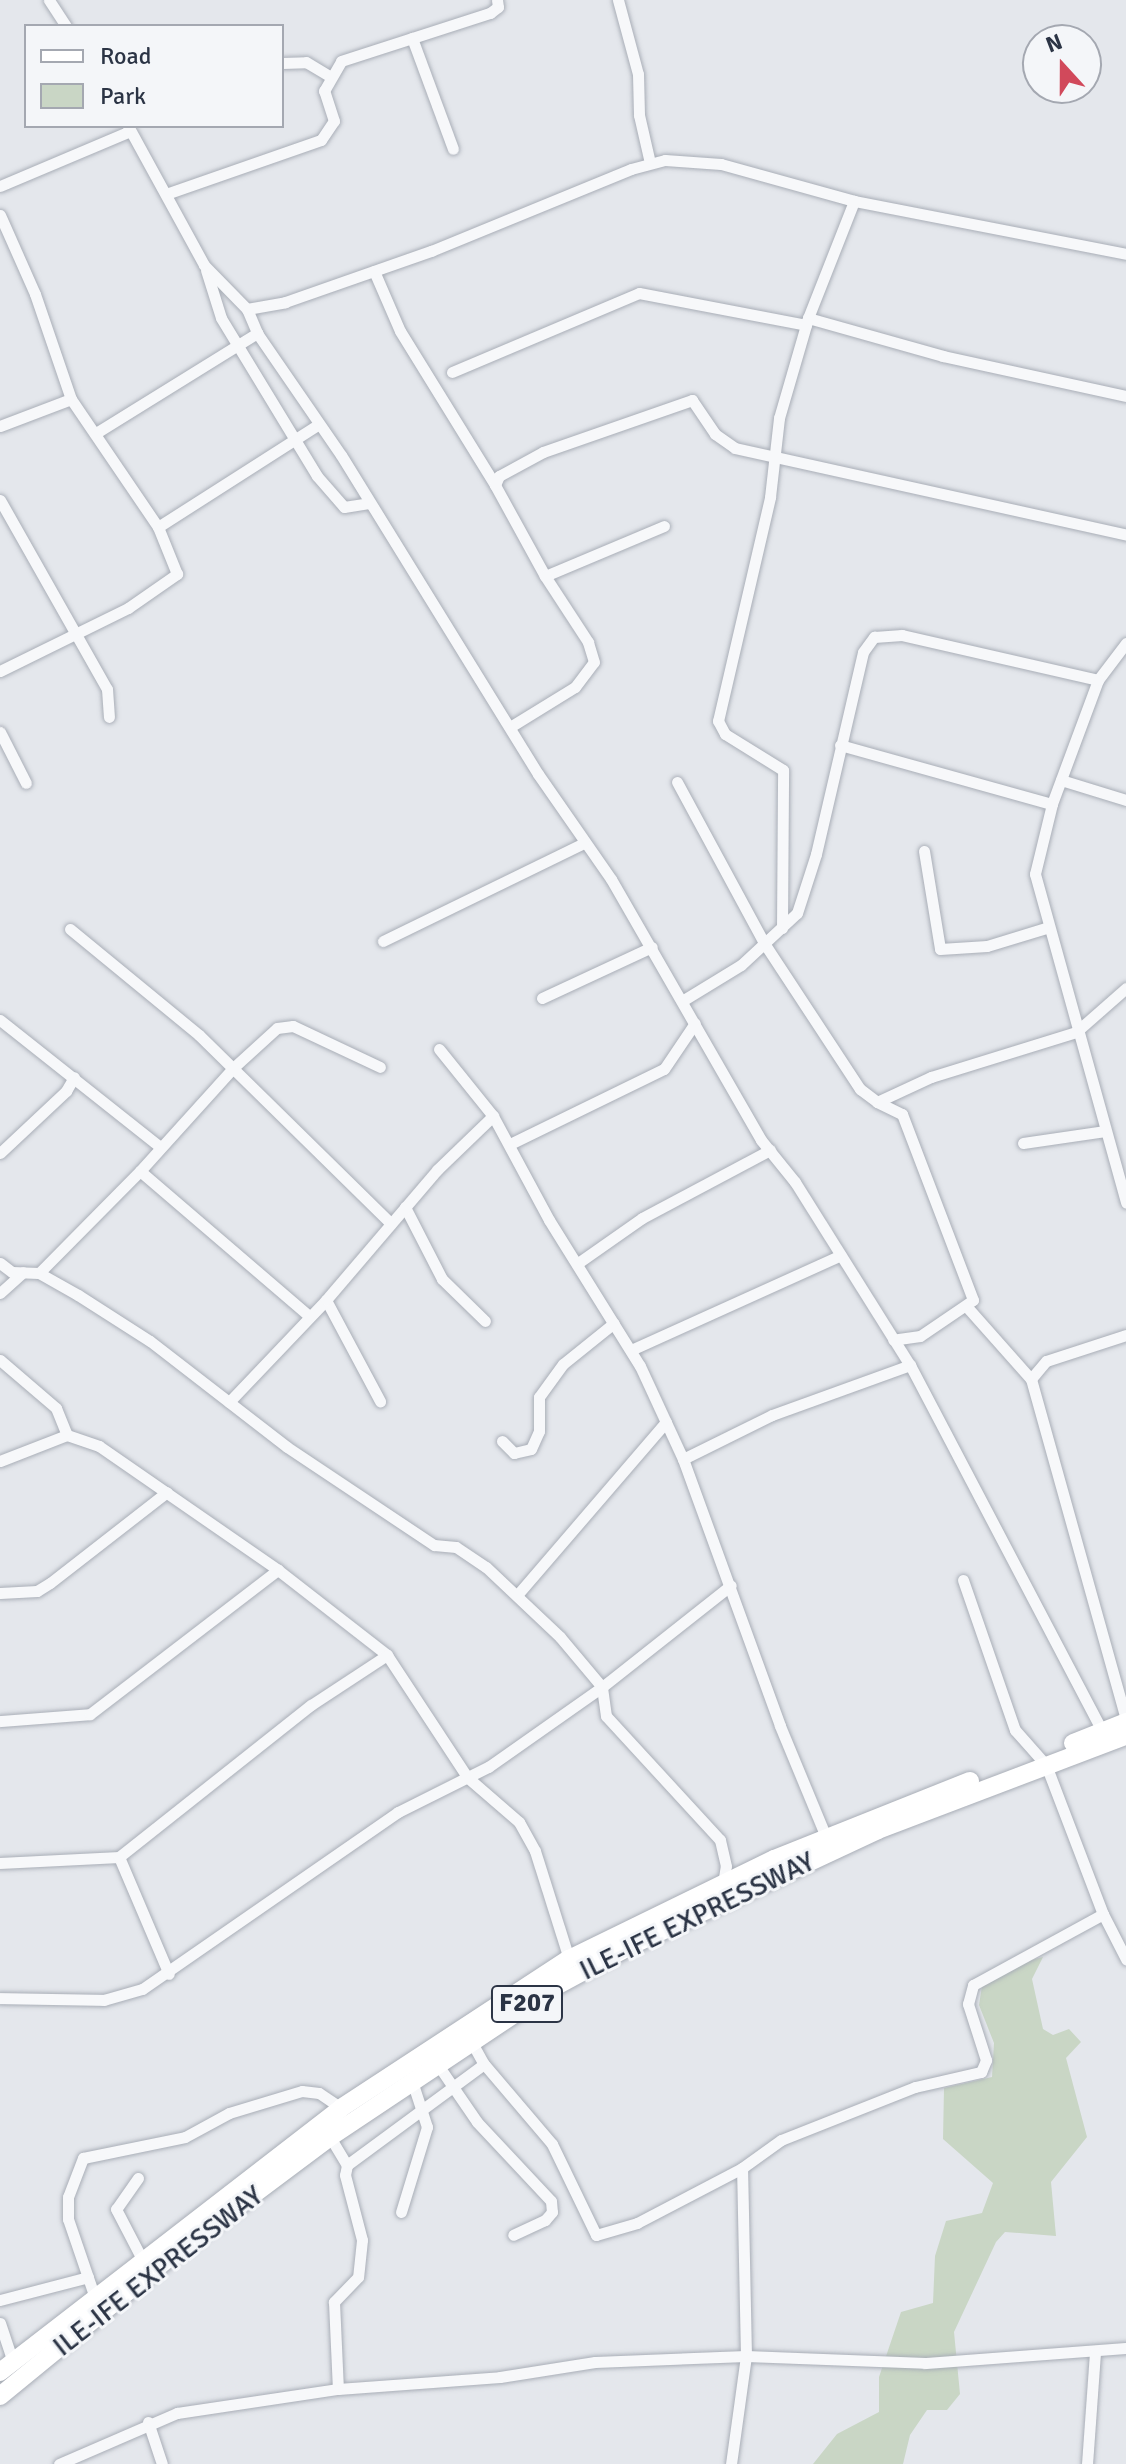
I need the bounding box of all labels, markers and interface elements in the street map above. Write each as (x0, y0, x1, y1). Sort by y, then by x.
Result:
legend (24, 24, 284, 128)
north arrow (1022, 24, 1102, 104)
text: N (1042, 28, 1066, 58)
text: Road (100, 41, 151, 71)
text: Park (100, 81, 146, 111)
street label: ILE-IFE EXPRESSWAY (574, 1845, 820, 1987)
road number: F207 (489, 1982, 565, 2026)
street label: ILE-IFE EXPRESSWAY (46, 2179, 270, 2363)

